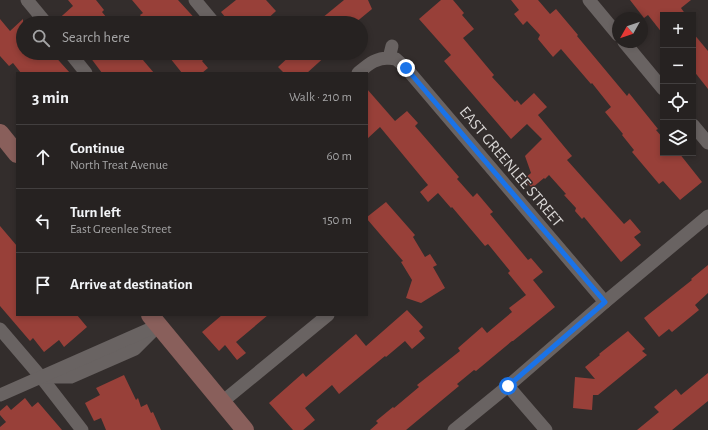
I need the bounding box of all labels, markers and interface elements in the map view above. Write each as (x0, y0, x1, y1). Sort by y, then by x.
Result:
north arrow (612, 12, 648, 48)
map controls (660, 12, 696, 156)
button: + (660, 12, 696, 48)
search box (16, 16, 368, 60)
icon: search (30, 27, 52, 49)
text: Search here (62, 30, 130, 45)
button: − (660, 48, 696, 84)
route end (397, 59, 415, 77)
button: locate (660, 84, 696, 120)
text: 3 min (32, 89, 69, 106)
text: Walk · 210 m (289, 91, 352, 104)
street label: EAST GREENLEE STREET (456, 103, 566, 230)
button: layers (660, 120, 696, 156)
text: Continue (70, 141, 125, 156)
icon: ahead (32, 146, 54, 168)
text: 60 m (326, 150, 352, 163)
text: North Treat Avenue (70, 159, 168, 172)
text: Turn left (70, 205, 121, 220)
icon: left (32, 210, 54, 232)
text: 150 m (323, 214, 352, 227)
text: East Greenlee Street (70, 223, 171, 236)
icon: arrive (32, 274, 54, 296)
text: Arrive at destination (70, 277, 193, 292)
route start (499, 377, 517, 395)

